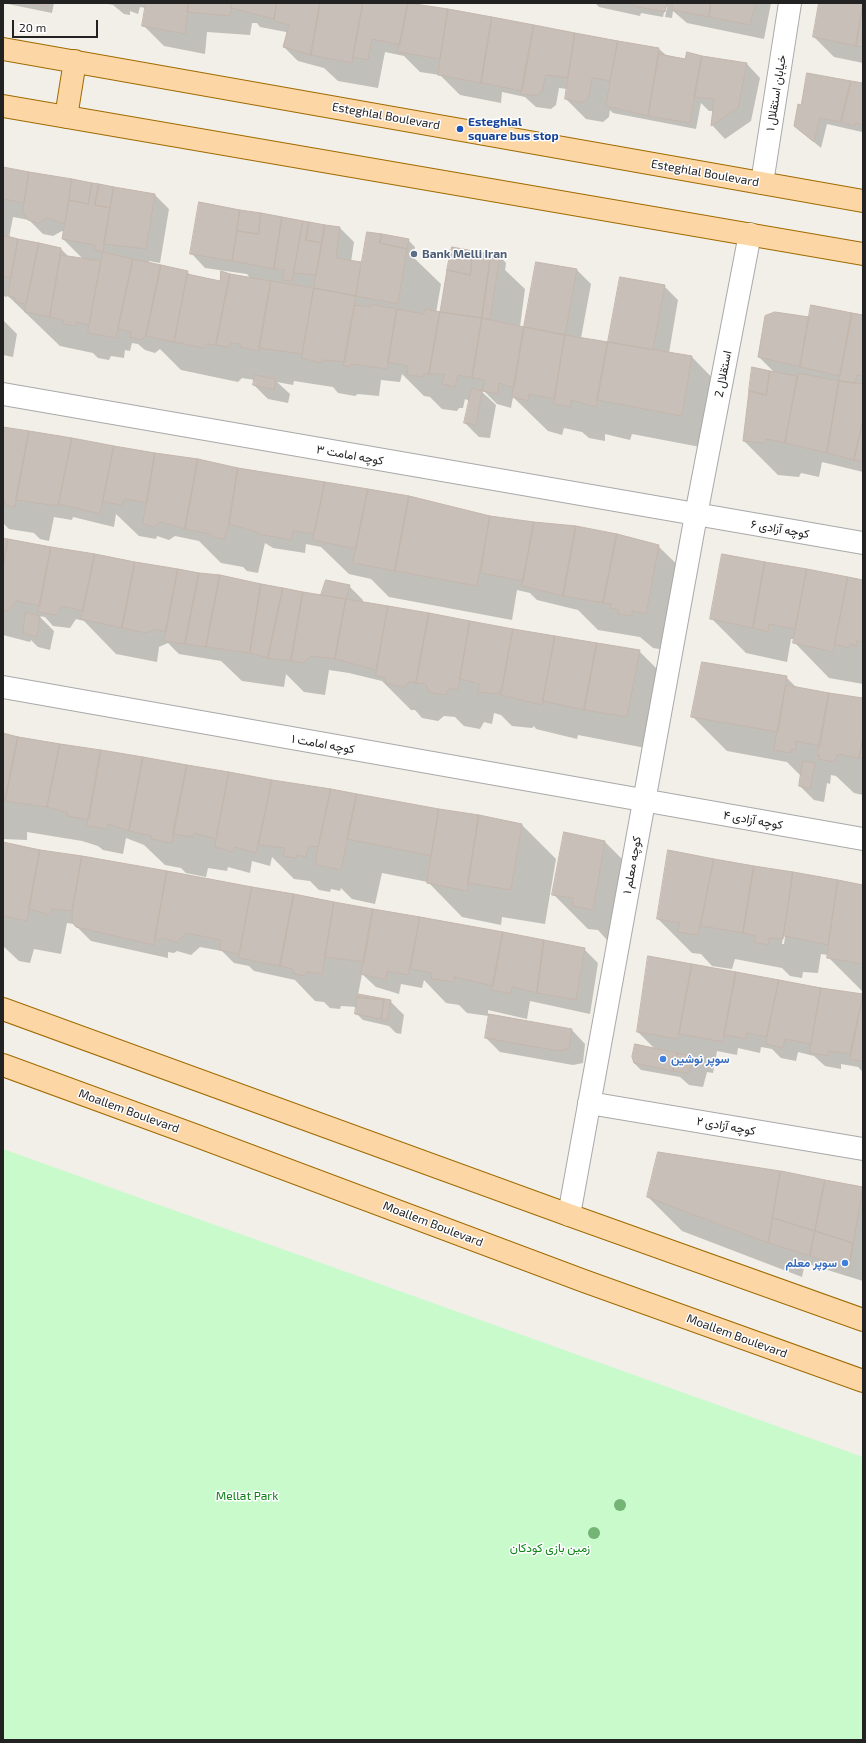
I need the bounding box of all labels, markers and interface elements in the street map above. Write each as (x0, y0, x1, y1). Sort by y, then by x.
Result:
scale bar (14, 12, 100, 38)
text: 20 m (19, 20, 46, 34)
street label: خیابان استقلال ۱ (763, 54, 789, 132)
street label: Esteghlal Boulevard (331, 99, 441, 133)
place label: Esteghlal square bus stop (468, 115, 559, 143)
marker: Esteghlal square bus stop (455, 124, 465, 134)
street label: Esteghlal Boulevard (650, 156, 760, 190)
place label: Bank Melli Iran (422, 247, 507, 261)
marker: Bank Melli Iran (409, 249, 419, 259)
street label: استقلال 2 (711, 349, 735, 399)
street label: کوچه امامت ۳ (315, 442, 385, 468)
street label: کوچه آزادی ۶ (750, 517, 810, 541)
street label: کوچه امامت ۱ (290, 731, 356, 757)
street label: کوچه آزادی ۴ (722, 808, 784, 832)
street label: کوچه معلم ۱ (620, 835, 644, 895)
place label: سوپر نوشین (671, 1052, 730, 1066)
marker: سوپر نوشین (658, 1054, 668, 1064)
street label: Moallem Boulevard (77, 1086, 181, 1136)
street label: کوچه آزادی ۲ (695, 1114, 757, 1138)
street label: Moallem Boulevard (381, 1198, 485, 1250)
place label: سوپر معلم (785, 1256, 837, 1270)
marker: سوپر معلم (840, 1258, 850, 1268)
street label: Moallem Boulevard (685, 1311, 789, 1361)
park label: Mellat Park (216, 1489, 278, 1503)
park label: زمین بازی کودکان (510, 1541, 590, 1555)

